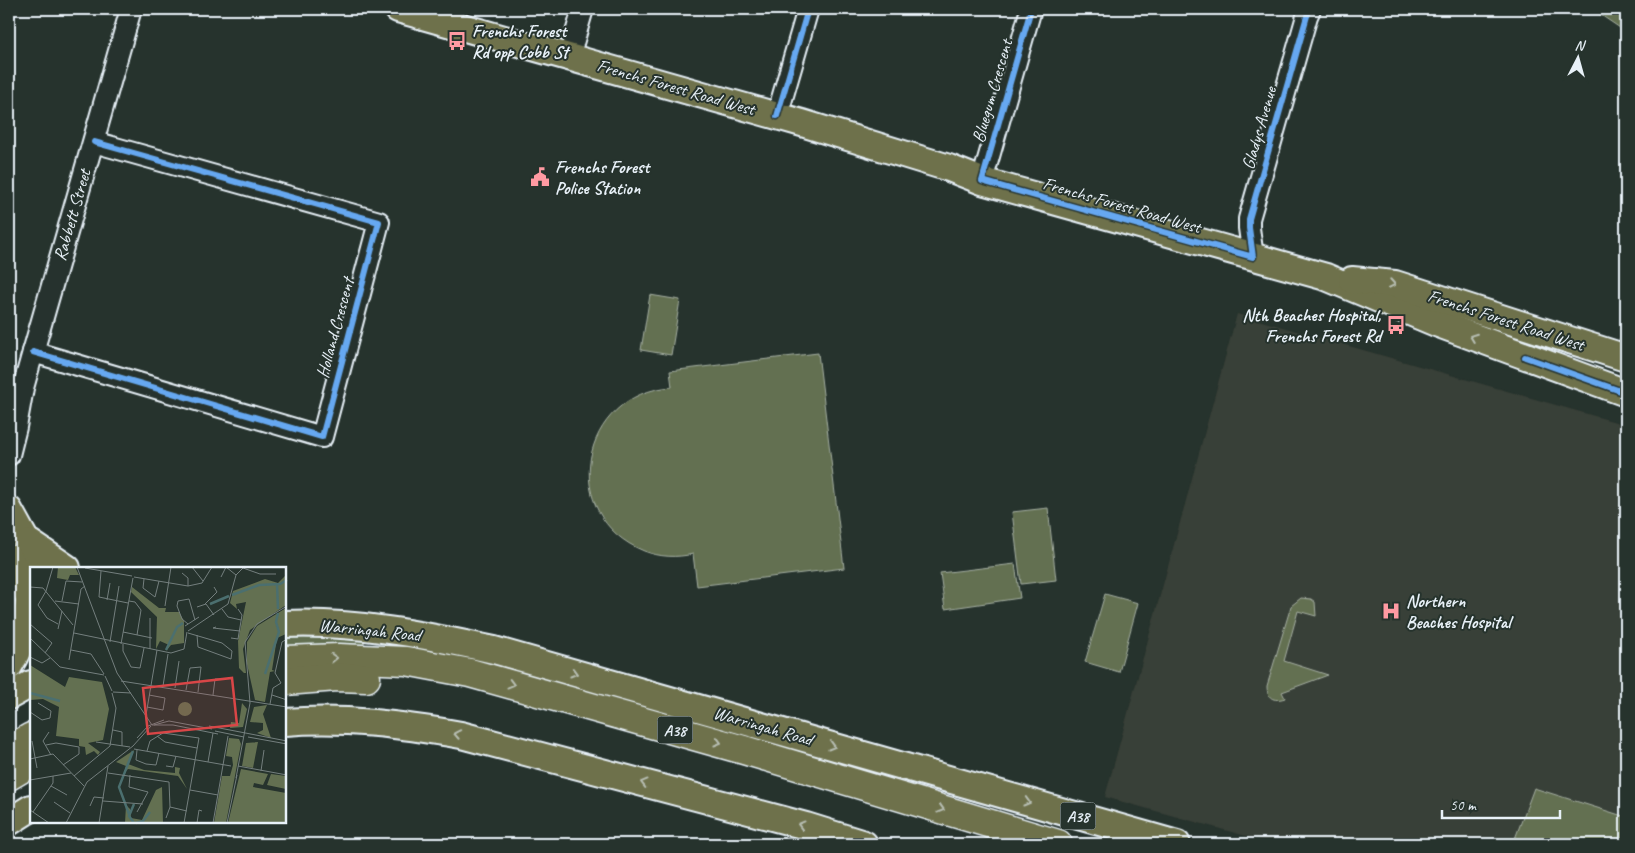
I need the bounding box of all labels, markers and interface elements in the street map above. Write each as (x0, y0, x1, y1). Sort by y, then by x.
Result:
place label: Frenchs Forest Rd opp Cobb St (472, 20, 571, 63)
bus stop icon: Frenchs Forest Rd opp Cobb St (446, 30, 468, 52)
north arrow (1552, 32, 1602, 82)
street label: Bluegum Crescent (967, 35, 1018, 145)
text: N (1574, 37, 1587, 55)
street label: Frenchs Forest Road West (595, 54, 759, 121)
street label: Gladys Avenue (1237, 83, 1282, 172)
place label: Frenchs Forest Police Station (555, 156, 651, 199)
street label: Rabbett Street (48, 165, 96, 263)
public building icon: Frenchs Forest Police Station (529, 166, 551, 188)
street label: Frenchs Forest Road West (1041, 172, 1205, 239)
street label: Holland Crescent (311, 273, 360, 380)
one-way arrow (1388, 278, 1396, 289)
street label: Frenchs Forest Road West (1425, 284, 1589, 356)
place label: Nth Beaches Hospital, Frenchs Forest Rd (1242, 304, 1384, 347)
bus stop icon: Nth Beaches Hospital, Frenchs Forest Rd (1385, 314, 1407, 336)
one-way arrow (1469, 333, 1478, 343)
inset map (30, 567, 286, 823)
place label: Northern Beaches Hospital (1406, 590, 1514, 633)
hospital icon: Northern Beaches Hospital (1380, 600, 1402, 622)
street label: Warringah Road (318, 614, 425, 647)
one-way arrow (330, 653, 338, 663)
one-way arrow (570, 667, 578, 677)
one-way arrow (506, 679, 514, 689)
street label: Warringah Road (711, 701, 818, 751)
road number: A38 (658, 716, 692, 744)
one-way arrow (452, 730, 461, 740)
one-way arrow (713, 737, 722, 747)
one-way arrow (827, 740, 835, 750)
one-way arrow (639, 778, 648, 789)
scale bar (1442, 788, 1560, 820)
one-way arrow (1022, 796, 1031, 806)
text: 50 m (1450, 796, 1477, 815)
road number: A38 (1060, 802, 1096, 829)
one-way arrow (936, 803, 944, 813)
one-way arrow (796, 820, 805, 831)

